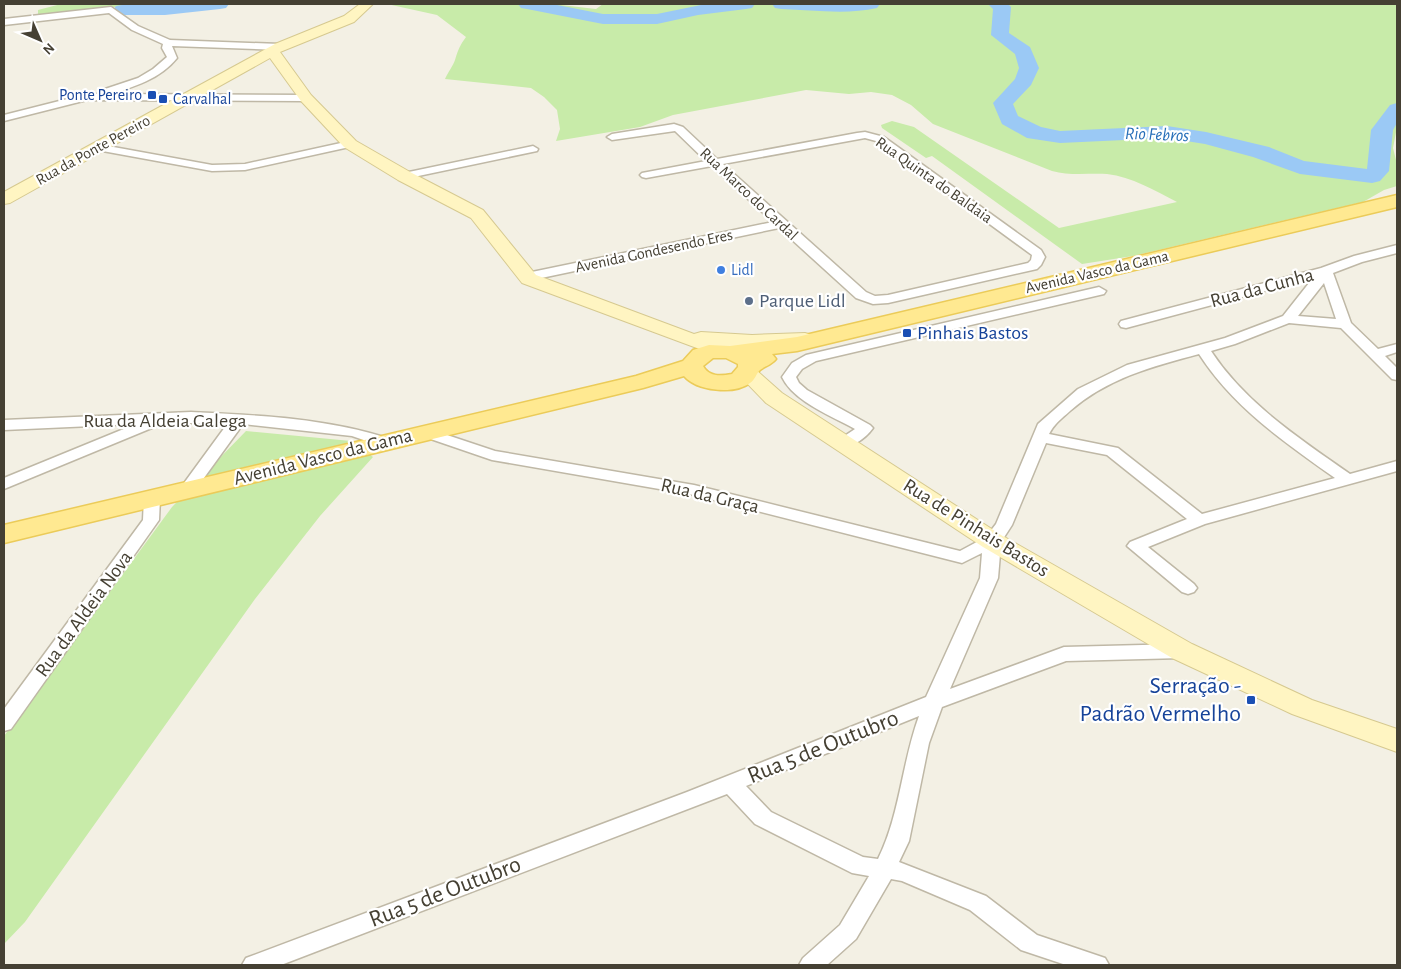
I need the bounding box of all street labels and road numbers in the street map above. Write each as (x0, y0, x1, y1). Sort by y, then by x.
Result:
street label: Rua da Ponte Pereiro (33, 112, 153, 188)
street label: Rua Quinta do Baldaia (872, 134, 995, 227)
street label: Rua Marco do Cardal (697, 145, 801, 243)
street label: Avenida Gondesendo Eres (574, 226, 734, 276)
street label: Avenida Vasco da Gama (1024, 248, 1170, 296)
street label: Rua da Cunha (1208, 265, 1316, 311)
street label: Rua da Aldeia Galega (83, 411, 247, 431)
street label: Avenida Vasco da Gama (232, 425, 414, 489)
street label: Rua da Graça (659, 475, 761, 517)
street label: Rua de Pinhais Bastos (900, 475, 1052, 581)
street label: Rua da Aldeia Nova (32, 547, 136, 681)
street label: Rua 5 de Outubro (744, 706, 902, 788)
street label: Rua 5 de Outubro (366, 852, 524, 932)

